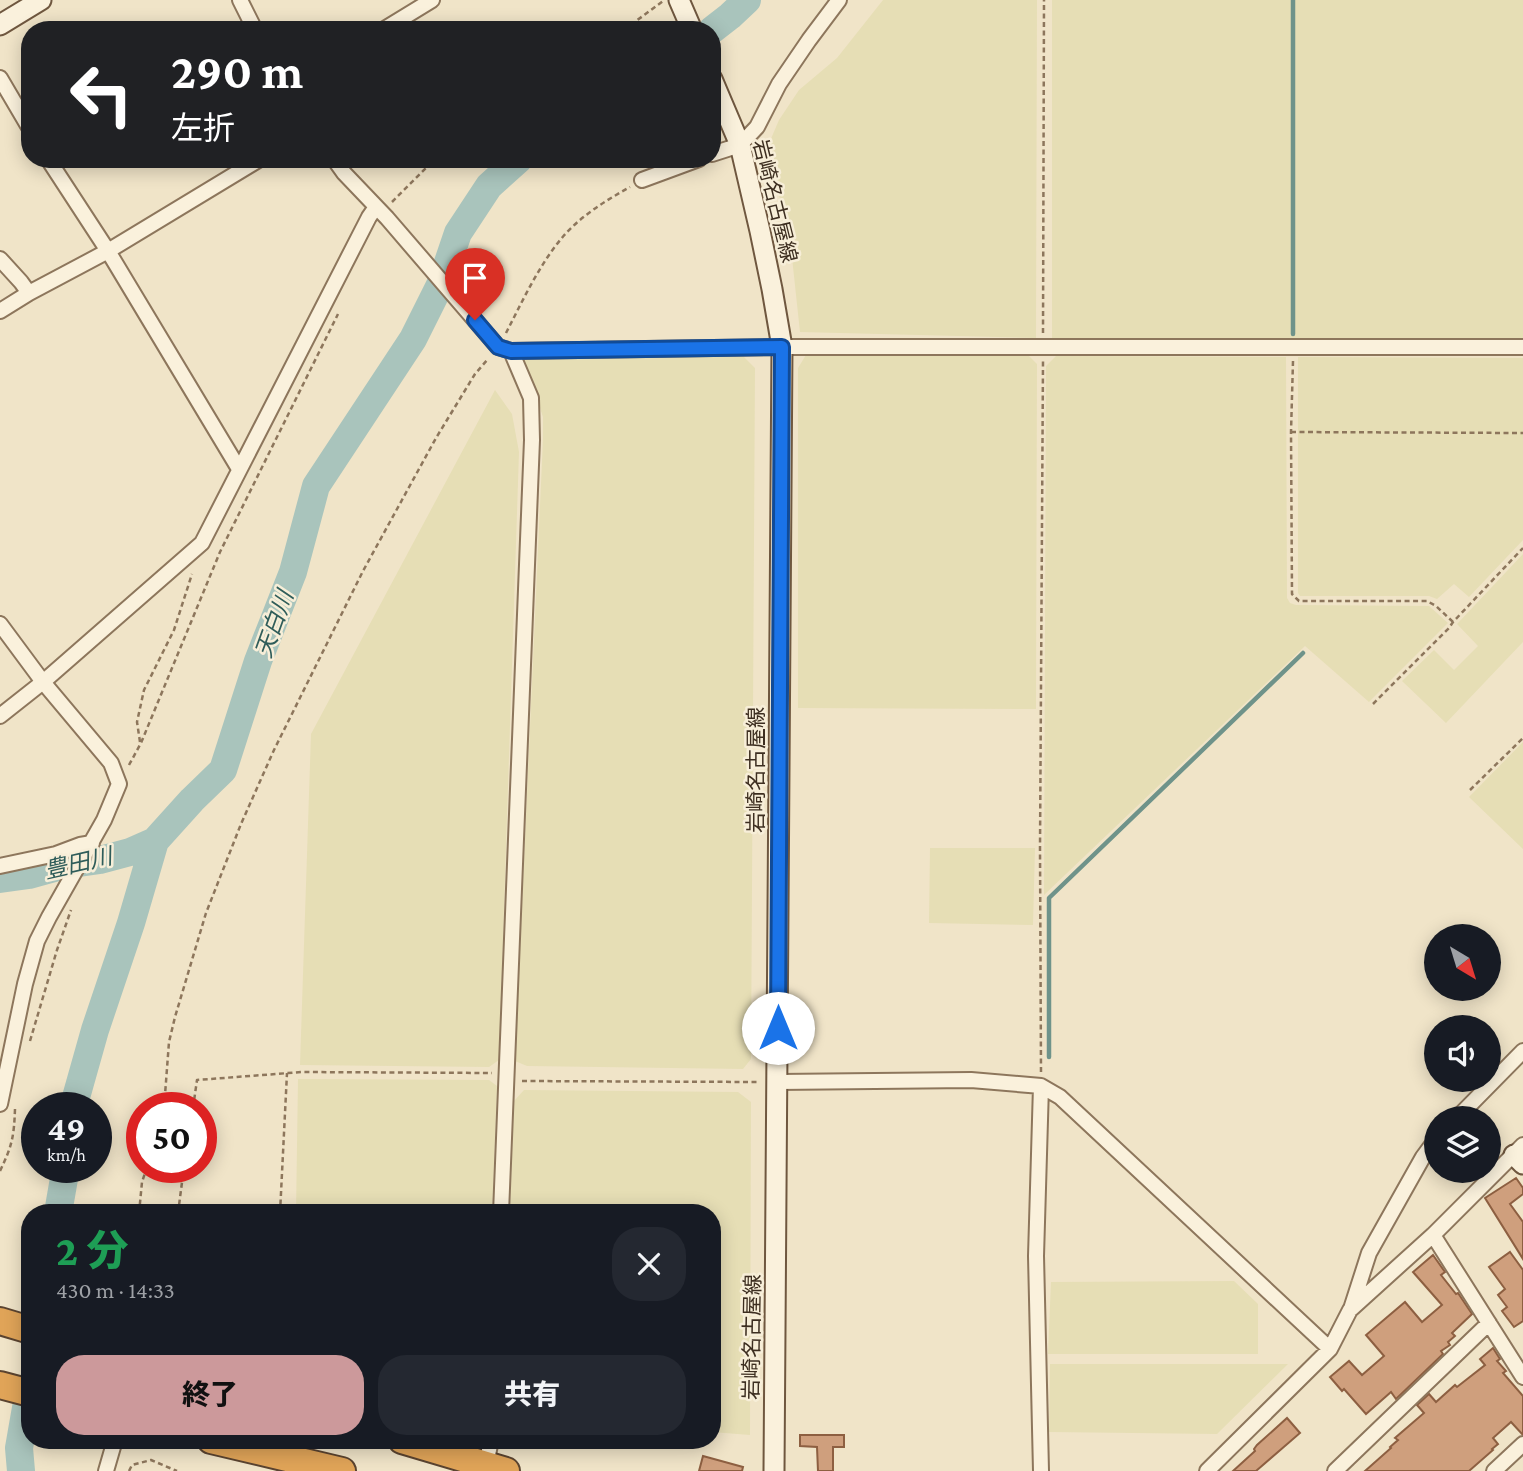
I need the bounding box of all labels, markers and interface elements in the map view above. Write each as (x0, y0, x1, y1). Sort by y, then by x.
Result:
text: 290 m (171, 44, 303, 99)
icon: left (56, 49, 147, 140)
text: 左折 (171, 110, 235, 146)
street label: 岩崎名古屋線 (748, 137, 802, 265)
pin (445, 248, 505, 320)
icon: arrive (456, 259, 494, 297)
water label: 天白川 (250, 584, 299, 661)
street label: 岩崎名古屋線 (744, 707, 768, 833)
water label: 豊田川 (41, 842, 117, 883)
north arrow (1424, 924, 1502, 1001)
map controls (1424, 924, 1501, 1183)
position arrow (741, 991, 815, 1065)
button: sound (1424, 1015, 1501, 1092)
speed limit sign: 50 (126, 1092, 217, 1183)
button: layers (1424, 1106, 1501, 1183)
text: 49 (48, 1109, 85, 1148)
text: km/h (47, 1145, 86, 1165)
text: 2 分 (56, 1227, 128, 1274)
button: close (612, 1227, 686, 1301)
street label: 岩崎名古屋線 (739, 1274, 765, 1400)
text: 430 m · 14:33 (56, 1277, 175, 1303)
button: 終了 (56, 1355, 364, 1435)
button: 共有 (378, 1355, 686, 1435)

